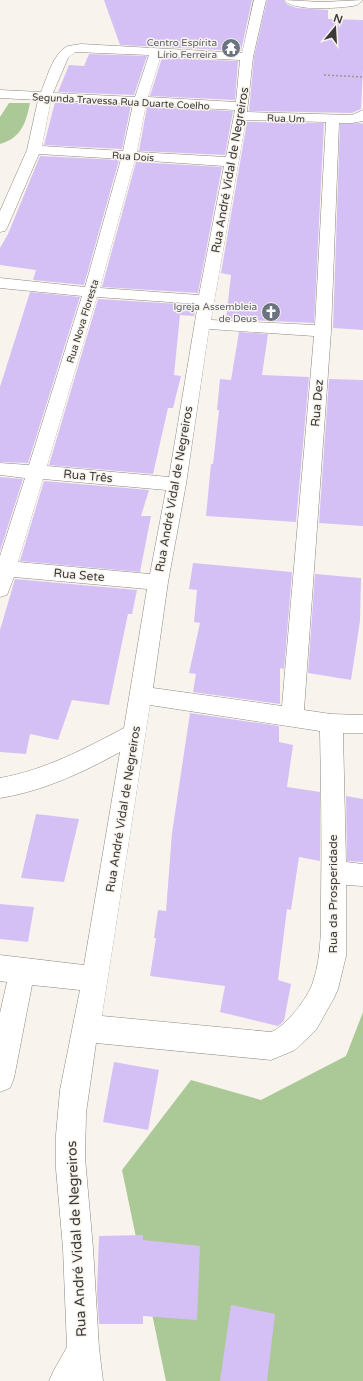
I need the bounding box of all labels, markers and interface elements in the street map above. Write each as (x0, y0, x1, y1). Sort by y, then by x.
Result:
north arrow (315, 8, 355, 48)
text: N (332, 11, 344, 27)
place label: Centro Espírita Lírio Ferreira (147, 37, 217, 61)
temple icon: Centro Espírita Lírio Ferreira (220, 37, 242, 59)
street label: Rua André Vidal de Negreiros (208, 86, 252, 254)
street label: Segunda Travessa Rua Duarte Coelho (32, 91, 210, 113)
street label: Rua Um (267, 112, 305, 126)
street label: Rua Dois (112, 150, 155, 164)
street label: Rua Nova Floresta (65, 278, 101, 365)
place label: Igreja Assembleia de Deus (173, 301, 257, 325)
church icon: Igreja Assembleia de Deus (260, 301, 282, 323)
street label: Rua Dez (308, 379, 326, 427)
street label: Rua André Vidal de Negreiros (152, 405, 196, 573)
street label: Rua Três (63, 467, 113, 485)
street label: Rua Sete (53, 566, 105, 584)
street label: Rua André Vidal de Negreiros (103, 725, 143, 893)
street label: Rua da Prosperidade (326, 834, 340, 954)
street label: Rua André Vidal de Negreiros (63, 1140, 90, 1338)

